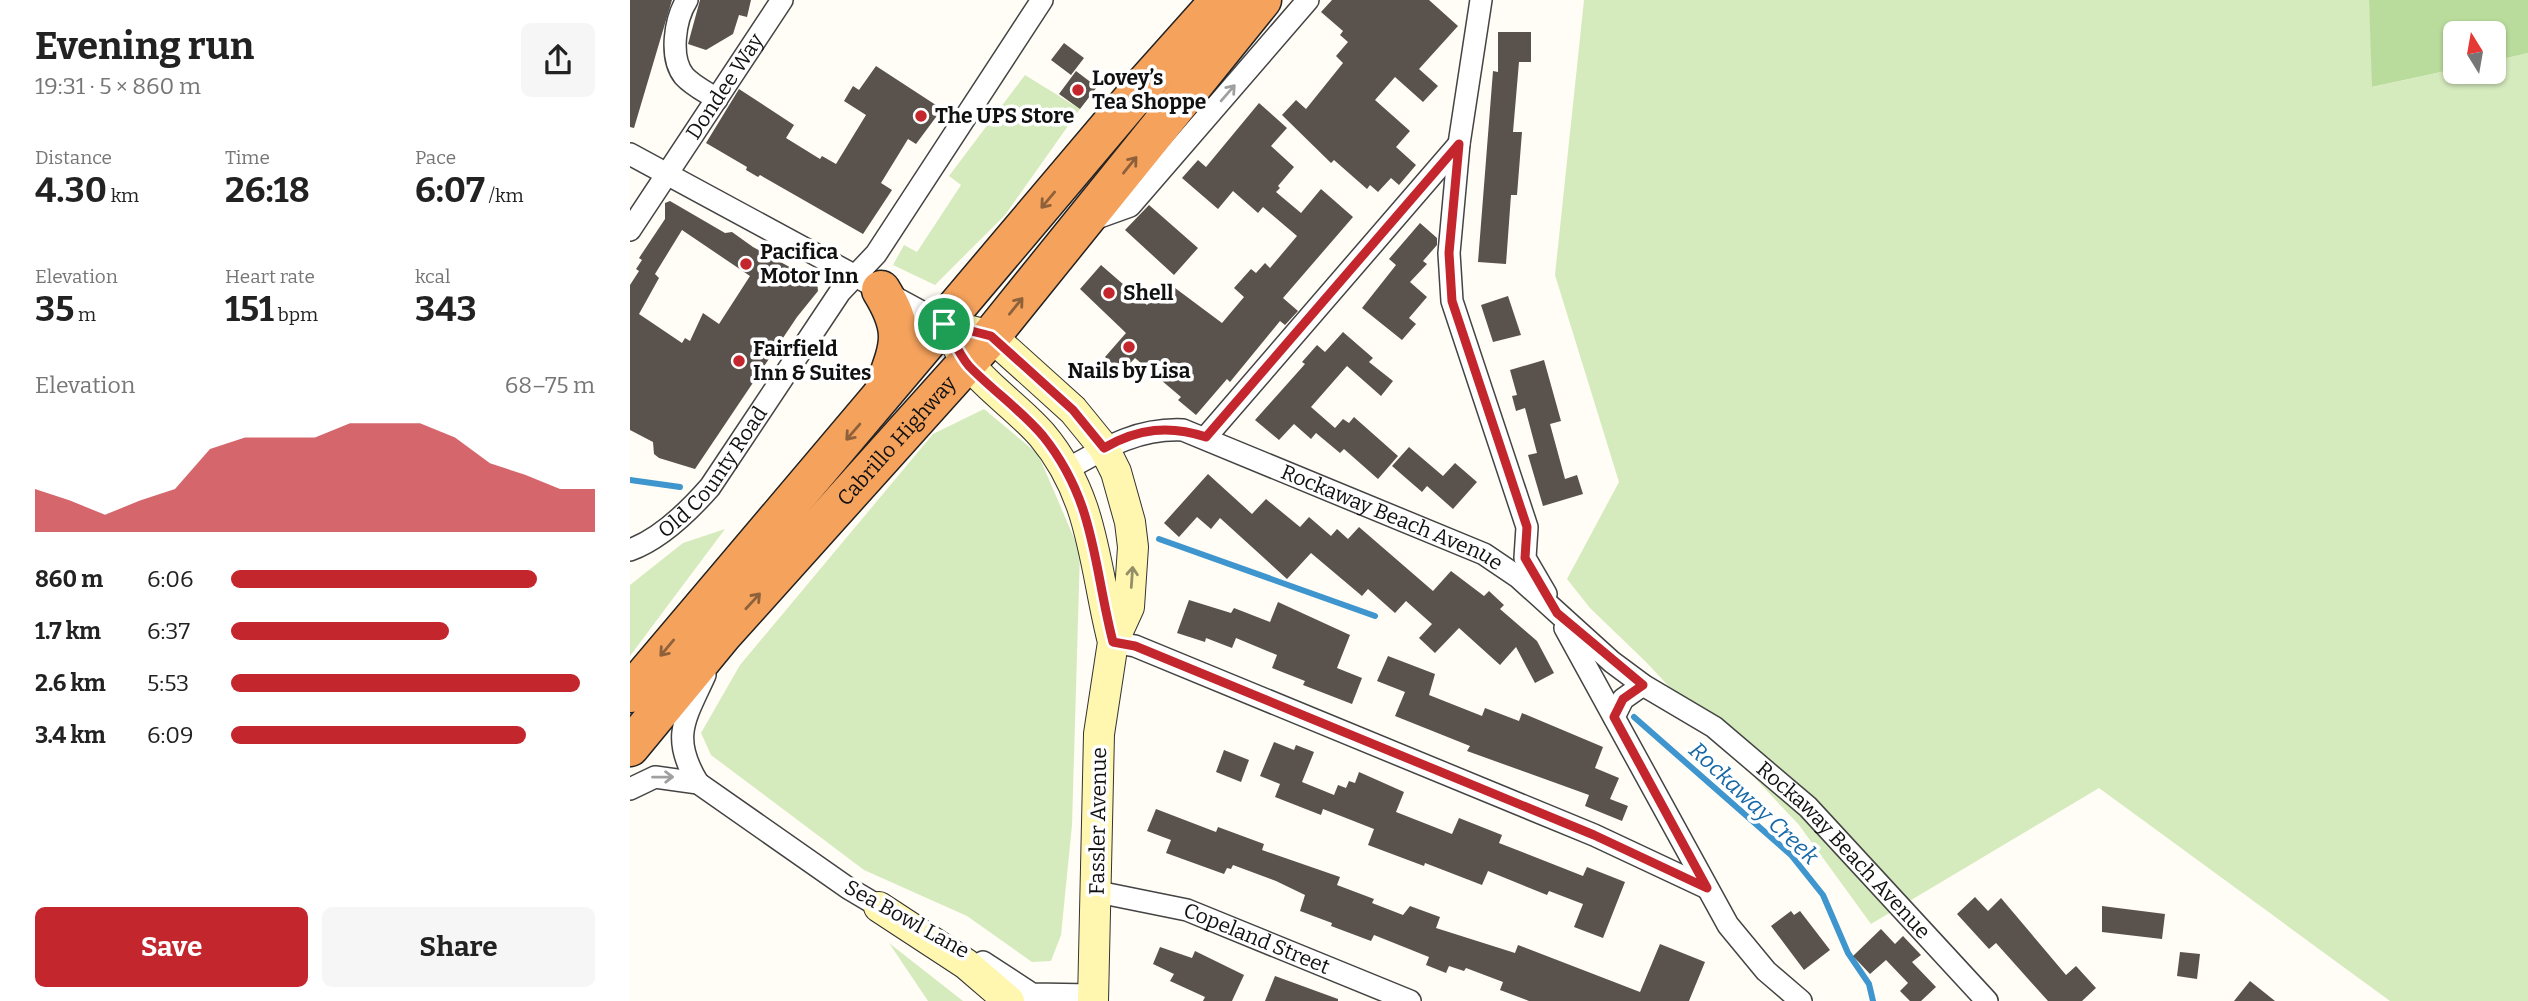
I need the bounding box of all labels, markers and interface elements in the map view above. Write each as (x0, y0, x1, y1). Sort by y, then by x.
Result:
north arrow (2443, 21, 2506, 84)
map controls (2443, 21, 2506, 84)
text: Evening run (35, 23, 254, 69)
button: share (521, 23, 595, 97)
street label: Dondee Way (680, 28, 770, 144)
place label: Lovey’s Tea Shoppe (1092, 65, 1206, 115)
text: 19:31 · 5 × 860 m (35, 72, 201, 100)
marker: Lovey’s Tea Shoppe (1070, 82, 1086, 98)
one-way arrow (1220, 84, 1236, 102)
place label: The UPS Store (935, 103, 1074, 129)
marker: The UPS Store (913, 108, 929, 124)
text: Distance (35, 146, 112, 169)
text: Time (225, 146, 270, 169)
text: Pace (415, 146, 456, 169)
one-way arrow (1122, 157, 1137, 175)
text: 4.30 (35, 169, 107, 211)
text: 26:18 (225, 169, 310, 211)
text: 6:07 (415, 169, 485, 211)
text: km (107, 184, 139, 207)
text: /km (485, 184, 524, 207)
one-way arrow (1040, 190, 1056, 208)
place label: Pacifica Motor Inn (760, 239, 859, 289)
marker: Pacifica Motor Inn (738, 256, 754, 272)
text: Elevation (35, 265, 118, 288)
text: Heart rate (225, 265, 315, 288)
text: kcal (415, 265, 450, 288)
place label: Shell (1123, 280, 1174, 306)
marker: Shell (1101, 285, 1117, 301)
text: 35 (35, 288, 74, 330)
text: 151 (225, 288, 274, 330)
text: 343 (415, 288, 477, 330)
pin (914, 294, 974, 354)
one-way arrow (1008, 297, 1024, 315)
text: m (74, 303, 96, 326)
text: bpm (274, 303, 318, 326)
icon: arrive (925, 305, 963, 343)
place label: Fairfield Inn & Suites (753, 336, 871, 386)
marker: Nails by Lisa (1121, 339, 1137, 355)
marker: Fairfield Inn & Suites (731, 353, 747, 369)
place label: Nails by Lisa (1068, 358, 1191, 384)
street label: Cabrillo Highway (832, 370, 962, 511)
text: Elevation (35, 371, 135, 399)
text: 68–75 m (505, 371, 595, 399)
street label: Old County Road (653, 401, 773, 544)
one-way arrow (845, 423, 861, 441)
street label: Rockaway Beach Avenue (1277, 459, 1508, 576)
text: 860 m (35, 565, 103, 593)
text: 6:06 (147, 565, 194, 593)
one-way arrow (1126, 567, 1139, 589)
one-way arrow (745, 592, 761, 610)
text: 1.7 km (35, 617, 101, 645)
text: 6:37 (147, 617, 190, 645)
one-way arrow (659, 639, 675, 657)
text: 2.6 km (35, 669, 106, 697)
text: 5:53 (147, 669, 189, 697)
text: 3.4 km (35, 721, 106, 749)
text: 6:09 (147, 721, 194, 749)
water label: Rockaway Creek (1683, 736, 1825, 870)
street label: Fassler Avenue (1084, 747, 1112, 895)
street label: Rockaway Beach Avenue (1751, 756, 1936, 944)
one-way arrow (651, 770, 674, 784)
street label: Sea Bowl Lane (840, 874, 974, 964)
street label: Copeland Street (1180, 897, 1334, 980)
button: Save (35, 907, 308, 987)
button: Share (322, 907, 595, 987)

